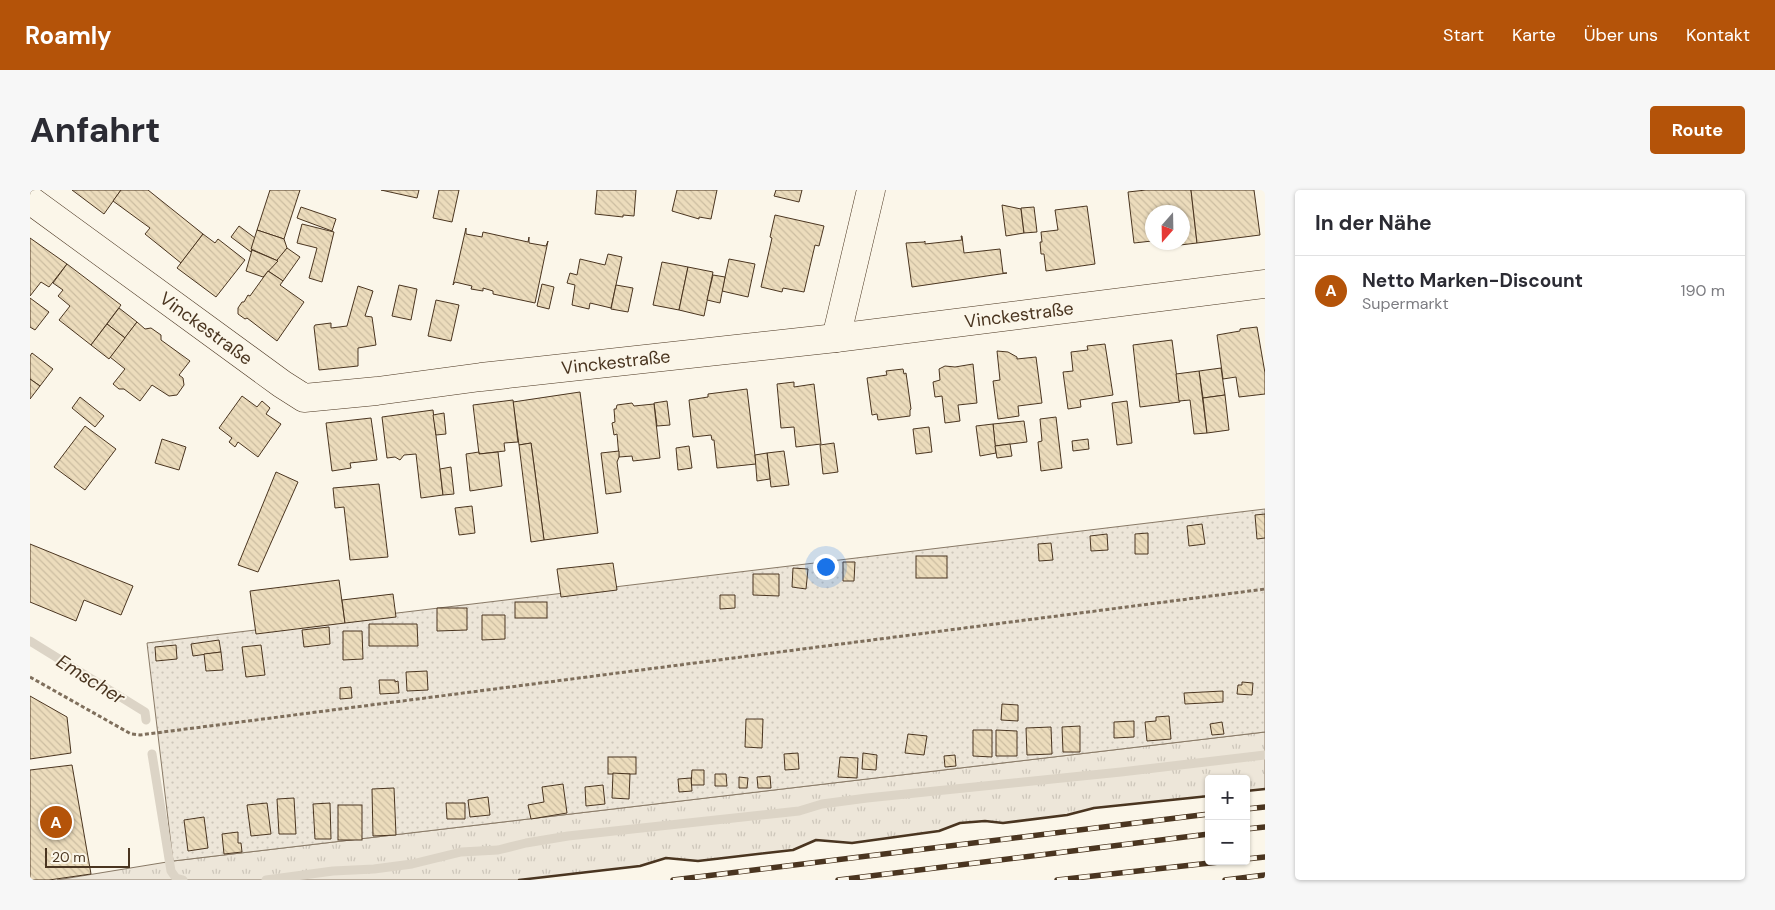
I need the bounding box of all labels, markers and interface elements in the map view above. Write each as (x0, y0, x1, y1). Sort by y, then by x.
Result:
text: Roamly (25, 20, 112, 51)
text: Start (1443, 23, 1484, 47)
text: Karte (1512, 23, 1556, 47)
text: Über uns (1584, 23, 1658, 47)
text: Kontakt (1686, 23, 1750, 47)
button: Route (1650, 106, 1745, 154)
text: Anfahrt (30, 107, 160, 153)
north arrow (1145, 205, 1190, 250)
text: In der Nähe (1315, 209, 1432, 237)
text: Netto Marken-Discount (1362, 268, 1583, 293)
text: A (1325, 280, 1337, 301)
text: 190 m (1681, 280, 1725, 301)
street label: Vinckestraße (155, 287, 257, 371)
text: Supermarkt (1362, 293, 1449, 314)
street label: Vinckestraße (963, 296, 1075, 334)
street label: Vinckestraße (560, 344, 672, 380)
your location (813, 554, 839, 580)
water label: Emscher (52, 649, 130, 711)
map controls (1205, 775, 1250, 865)
button: + (1205, 775, 1250, 820)
pin: A (40, 803, 72, 841)
button: − (1205, 820, 1250, 865)
scale bar (45, 845, 130, 868)
text: 20 m (52, 848, 86, 866)

